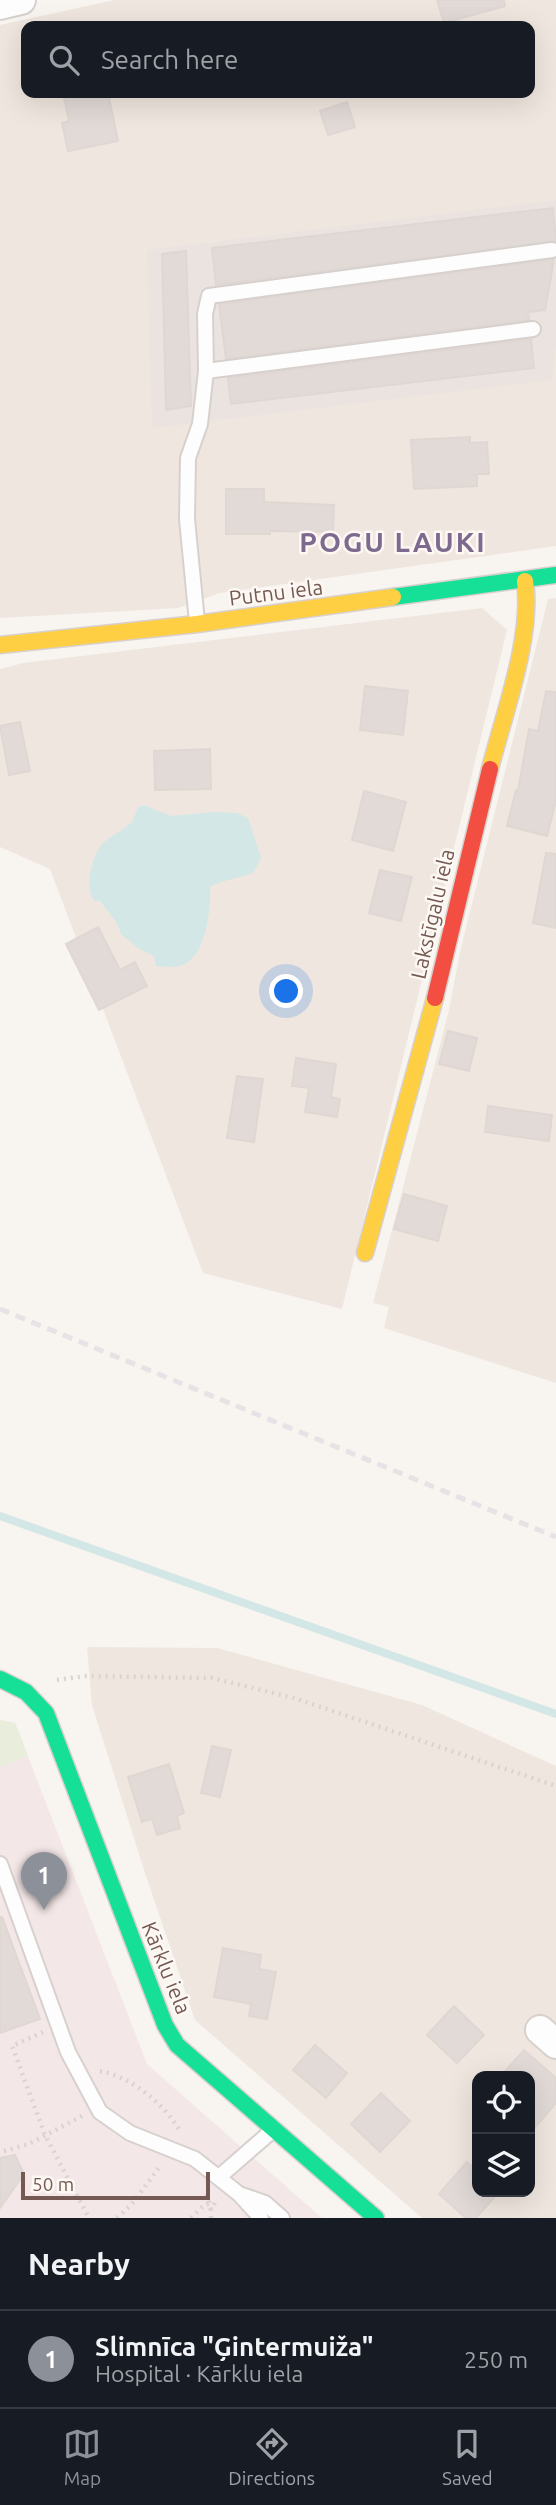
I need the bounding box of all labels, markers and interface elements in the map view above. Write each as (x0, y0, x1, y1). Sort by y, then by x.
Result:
search box (21, 21, 535, 98)
icon: search (45, 41, 83, 79)
text: Search here (101, 45, 238, 74)
district label: POGU LAUKI (299, 526, 487, 557)
street label: Putnu iela (227, 574, 324, 610)
street label: Lakstīgalu iela (405, 846, 459, 981)
your location (269, 974, 303, 1008)
pin: 1 (21, 1852, 67, 1910)
street label: Kārklu iela (138, 1918, 196, 2017)
map controls (472, 2071, 535, 2197)
button: locate (472, 2071, 535, 2134)
button: layers (472, 2134, 535, 2197)
scale bar (21, 2169, 210, 2201)
text: 50 m (32, 2173, 74, 2195)
text: Nearby (28, 2247, 130, 2281)
text: Slimnīca "Ģintermuiža" (95, 2332, 373, 2361)
text: 1 (45, 2347, 57, 2372)
text: 250 m (464, 2347, 528, 2372)
text: Hospital · Kārklu iela (95, 2361, 303, 2386)
tab: Map (63, 2425, 101, 2489)
tab: Directions (228, 2425, 315, 2489)
tab: Saved (442, 2425, 493, 2489)

